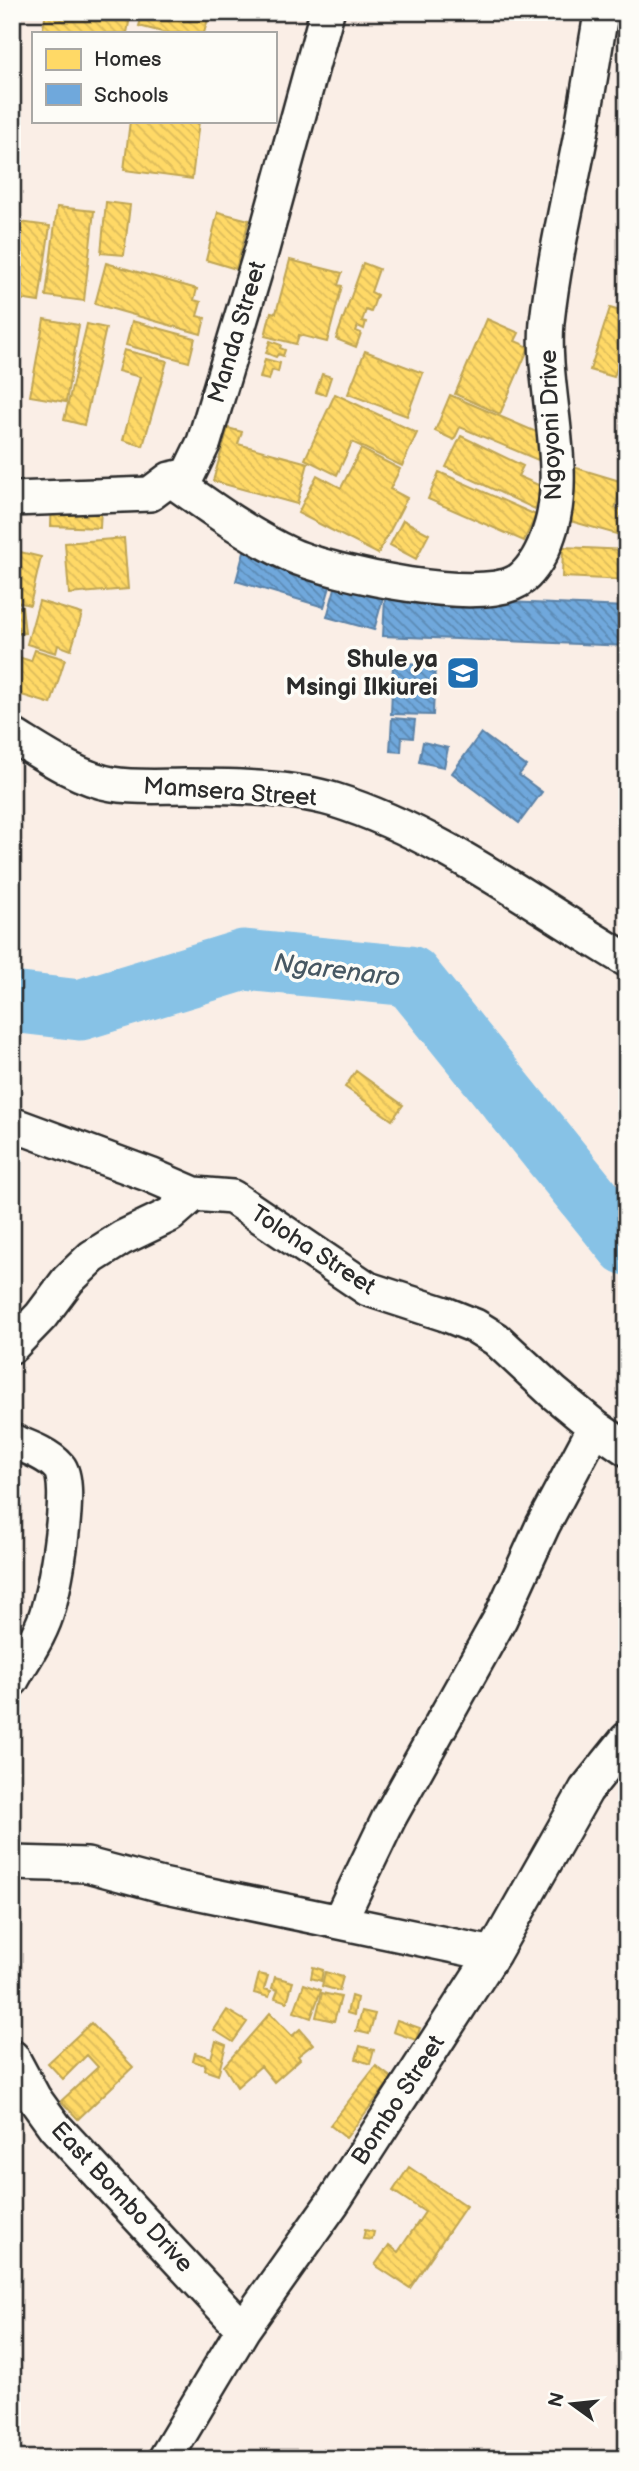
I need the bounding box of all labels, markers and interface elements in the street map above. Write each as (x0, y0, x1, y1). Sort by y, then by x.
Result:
legend (32, 32, 276, 122)
text: Homes (94, 47, 162, 72)
text: Schools (94, 83, 168, 108)
street label: Manda Street (202, 257, 273, 407)
street label: Ngoyoni Drive (534, 349, 568, 501)
place label: Shule ya Msingi Ilkiurei (285, 645, 438, 702)
school or university icon: Shule ya Msingi Ilkiurei (444, 654, 482, 692)
street label: Mamsera Street (142, 771, 318, 813)
water label: Ngarenaro (272, 948, 402, 994)
street label: Toloha Street (245, 1199, 381, 1301)
street label: Bombo Street (345, 2029, 451, 2170)
street label: East Bombo Drive (45, 2116, 199, 2278)
north arrow (538, 2370, 608, 2440)
text: N (544, 2390, 570, 2410)

